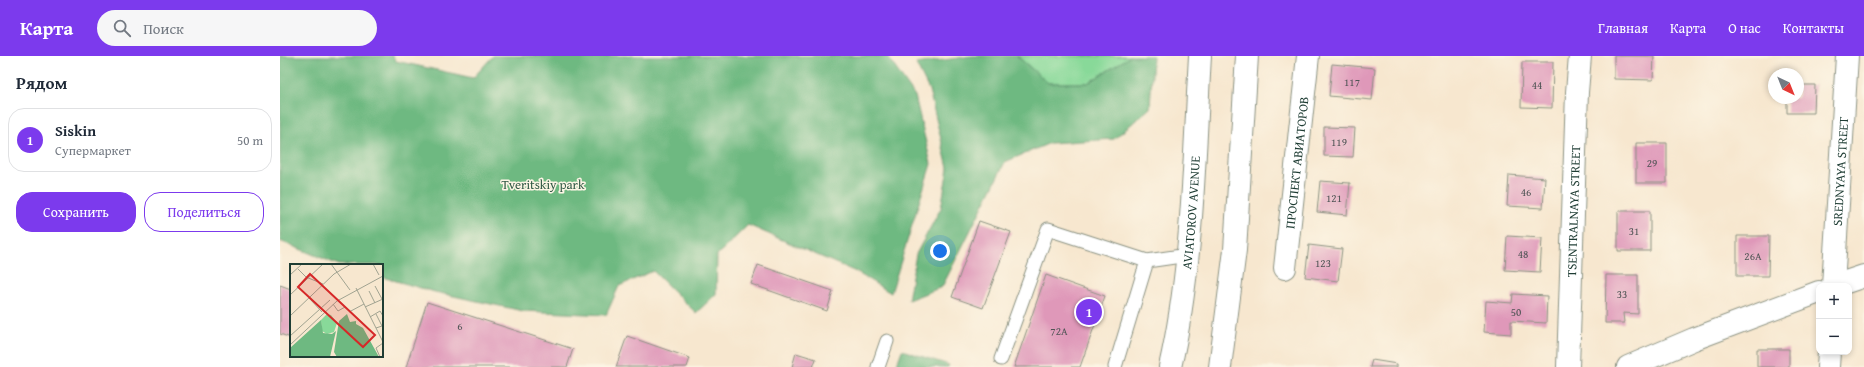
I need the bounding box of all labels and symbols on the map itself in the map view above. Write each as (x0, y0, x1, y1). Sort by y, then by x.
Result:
north arrow (1768, 68, 1804, 104)
house number: 117 (1344, 74, 1360, 90)
house number: 44 (1532, 77, 1542, 93)
street label: ПРОСПЕКТ АВИАТОРОВ (1280, 96, 1314, 230)
street label: SREDNYAYA STREET (1828, 115, 1853, 226)
house number: 119 (1331, 134, 1347, 150)
street label: TSENTRALNAYA STREET (1562, 144, 1585, 277)
street label: AVIATOROV AVENUE (1177, 155, 1205, 270)
house number: 29 (1647, 155, 1657, 171)
park label: Tveritskiy park (501, 175, 585, 194)
house number: 46 (1521, 184, 1531, 200)
house number: 121 (1326, 190, 1342, 206)
house number: 31 (1629, 223, 1639, 239)
your location (930, 241, 950, 261)
house number: 48 (1518, 246, 1528, 262)
house number: 26А (1744, 248, 1762, 264)
house number: 123 (1315, 255, 1331, 271)
inset map (290, 264, 383, 357)
house number: 33 (1617, 286, 1627, 302)
pin: 1 (1076, 297, 1102, 327)
house number: 50 (1511, 304, 1521, 320)
house number: 6 (457, 318, 463, 334)
house number: 72А (1050, 323, 1068, 339)

